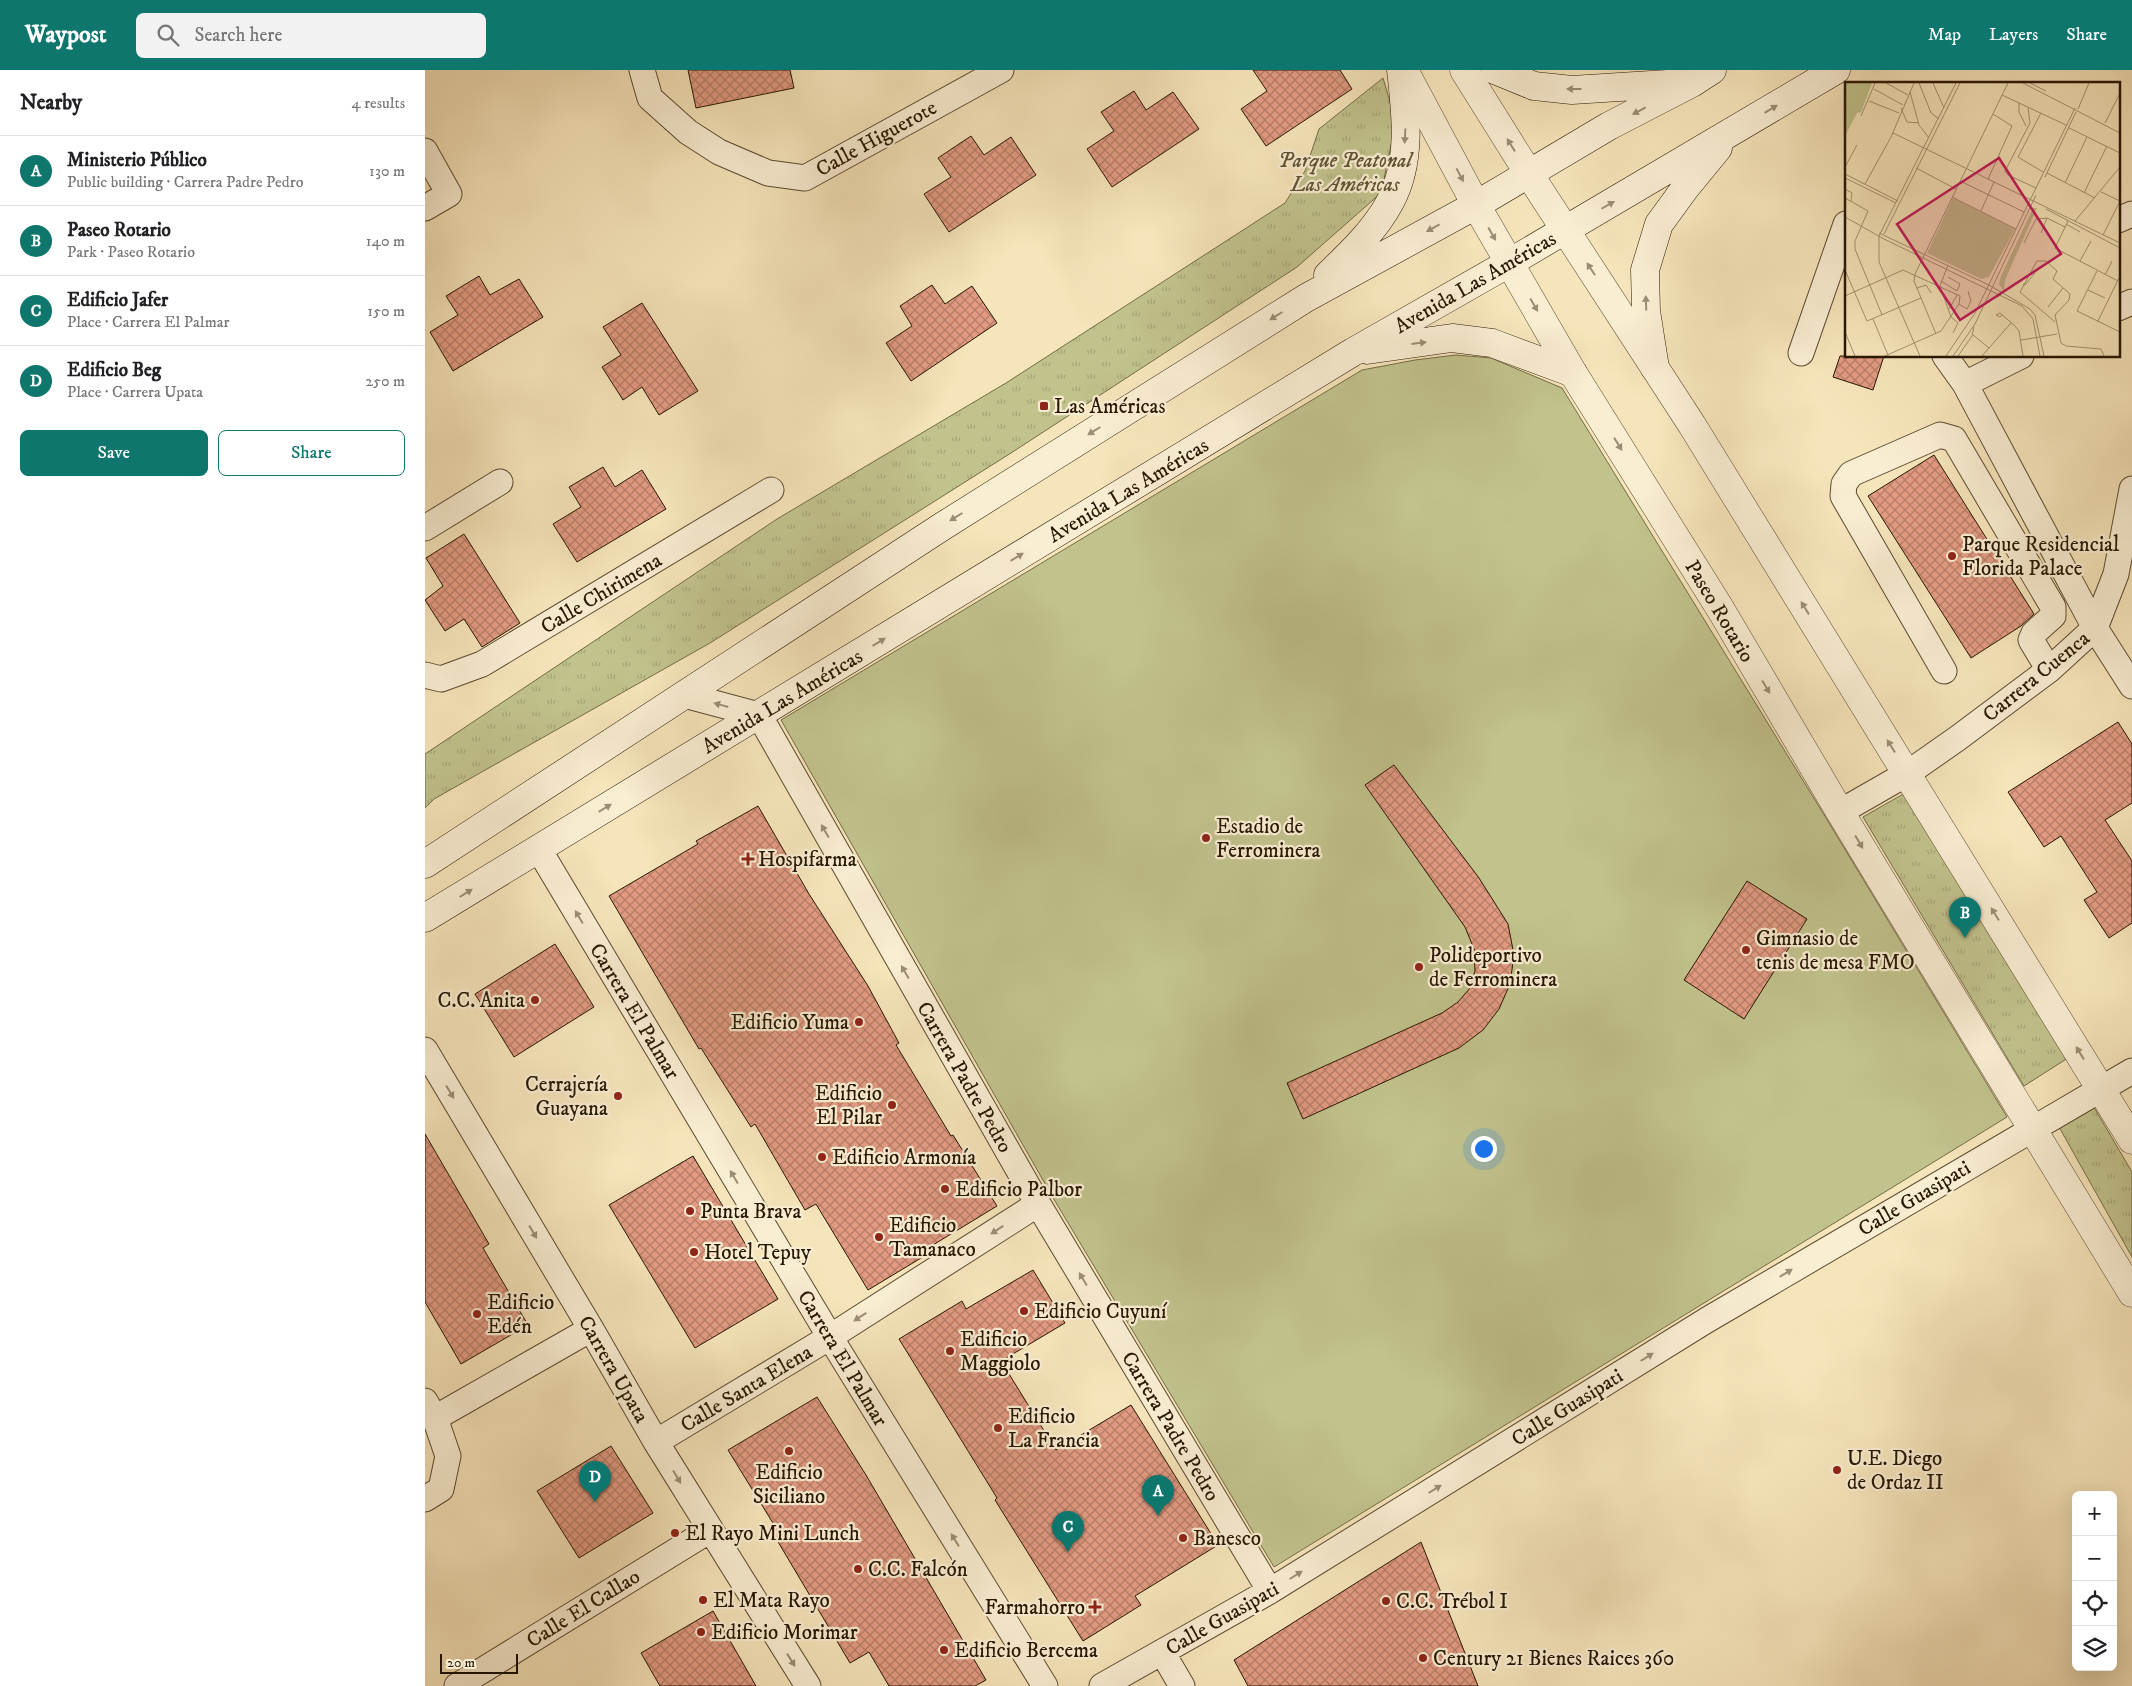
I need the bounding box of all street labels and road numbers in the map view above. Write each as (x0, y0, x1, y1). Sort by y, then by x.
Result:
street label: Calle Higuerote (812, 95, 942, 183)
street label: Avenida Las Américas (1390, 226, 1561, 340)
street label: Avenida Las Américas (1044, 433, 1214, 549)
street label: Calle Chirimena (536, 548, 667, 640)
street label: Paseo Rotario (1678, 556, 1760, 667)
street label: Carrera Cuenca (1978, 626, 2095, 728)
street label: Avenida Las Américas (698, 644, 868, 760)
street label: Carrera El Palmar (583, 939, 685, 1084)
street label: Carrera Padre Pedro (910, 997, 1018, 1158)
street label: Calle Guasipati (1854, 1155, 1975, 1243)
street label: Carrera El Palmar (791, 1286, 893, 1431)
street label: Carrera Upata (572, 1311, 654, 1428)
street label: Calle Santa Elena (676, 1339, 817, 1438)
street label: Carrera Padre Pedro (1115, 1347, 1225, 1506)
street label: Calle Guasipati (1507, 1363, 1628, 1452)
street label: Calle El Callao (522, 1564, 645, 1654)
street label: Calle Guasipati (1161, 1576, 1284, 1662)

